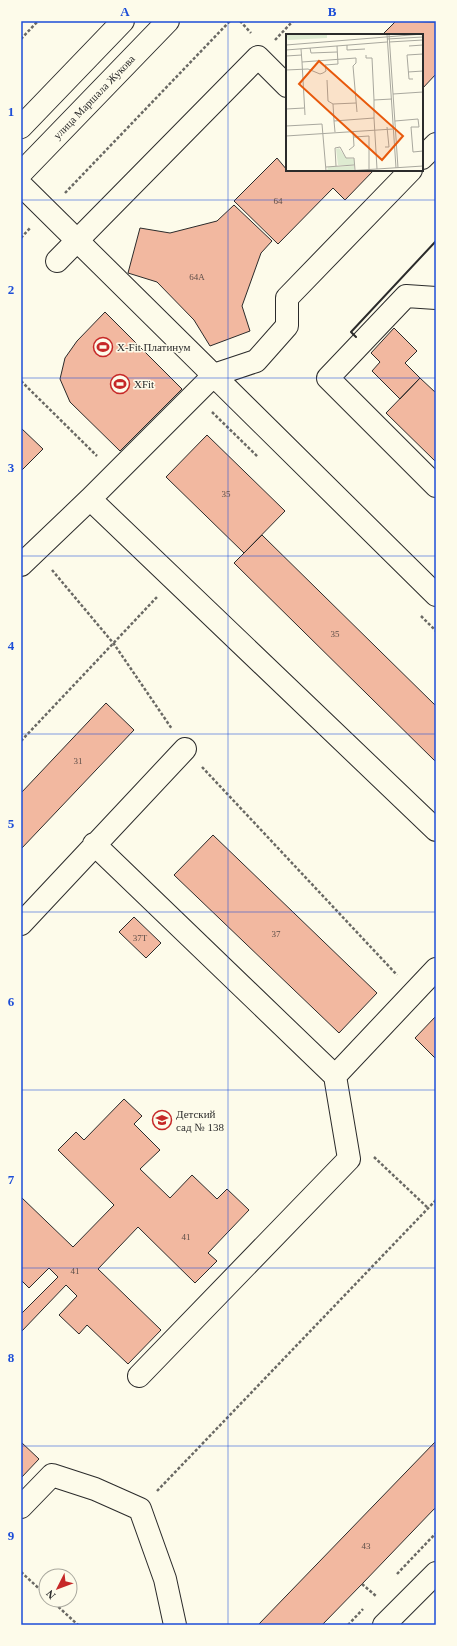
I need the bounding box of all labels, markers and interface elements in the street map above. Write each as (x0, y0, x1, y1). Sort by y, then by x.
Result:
text: A (120, 4, 130, 19)
text: B (328, 4, 337, 19)
inset map (286, 34, 423, 171)
street label: улица Маршала Жукова (51, 53, 137, 141)
text: 1 (8, 104, 14, 119)
house number: 64 (274, 196, 283, 206)
house number: 64А (189, 272, 205, 282)
text: 2 (8, 282, 14, 297)
sports icon: X-Fit Платинум (92, 336, 114, 358)
place label: X-Fit Платинум (117, 341, 191, 353)
sports icon: XFit (109, 373, 131, 395)
place label: XFit (134, 378, 154, 390)
text: 3 (8, 460, 15, 475)
house number: 35 (222, 489, 231, 499)
house number: 35 (331, 629, 340, 639)
text: 4 (8, 638, 15, 653)
house number: 31 (74, 756, 83, 766)
text: 5 (8, 816, 15, 831)
house number: 37 (272, 929, 281, 939)
house number: 37Т (133, 933, 148, 943)
text: 6 (8, 994, 15, 1009)
place label: Детский сад № 138 (176, 1108, 224, 1133)
school or university icon: Детский сад № 138 (151, 1109, 173, 1131)
text: 7 (8, 1172, 15, 1187)
house number: 41 (182, 1232, 191, 1242)
house number: 41 (71, 1266, 80, 1276)
text: 8 (8, 1350, 15, 1365)
text: 9 (8, 1528, 15, 1543)
house number: 43 (362, 1541, 371, 1551)
north arrow (38, 1568, 78, 1608)
text: N (43, 1588, 58, 1602)

